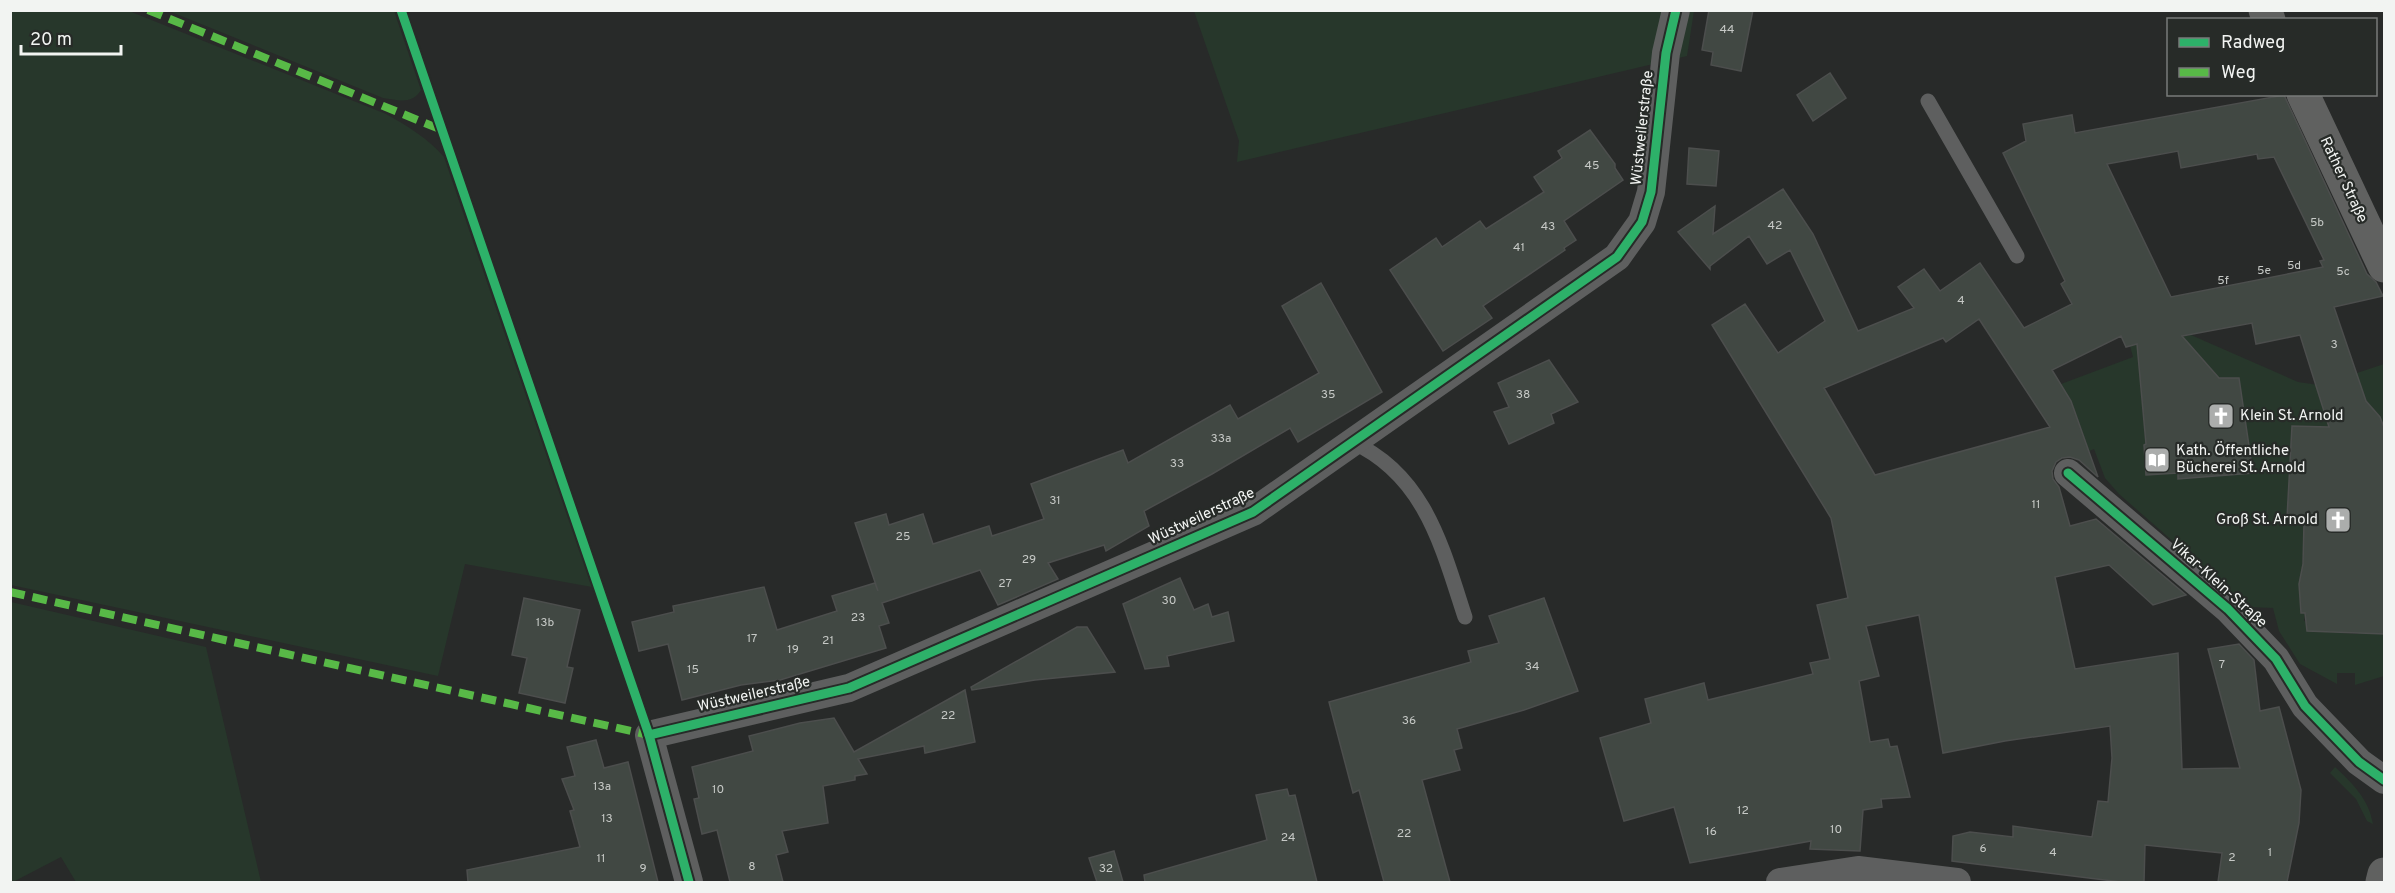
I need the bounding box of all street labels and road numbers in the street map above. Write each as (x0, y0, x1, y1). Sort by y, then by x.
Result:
street label: Wüstweilerstraße (1628, 70, 1658, 186)
street label: Rather Straße (2315, 134, 2371, 226)
street label: Wüstweilerstraße (1146, 484, 1258, 550)
street label: Vikar-Klein-Straße (2165, 535, 2271, 633)
street label: Wüstweilerstraße (696, 673, 812, 717)

